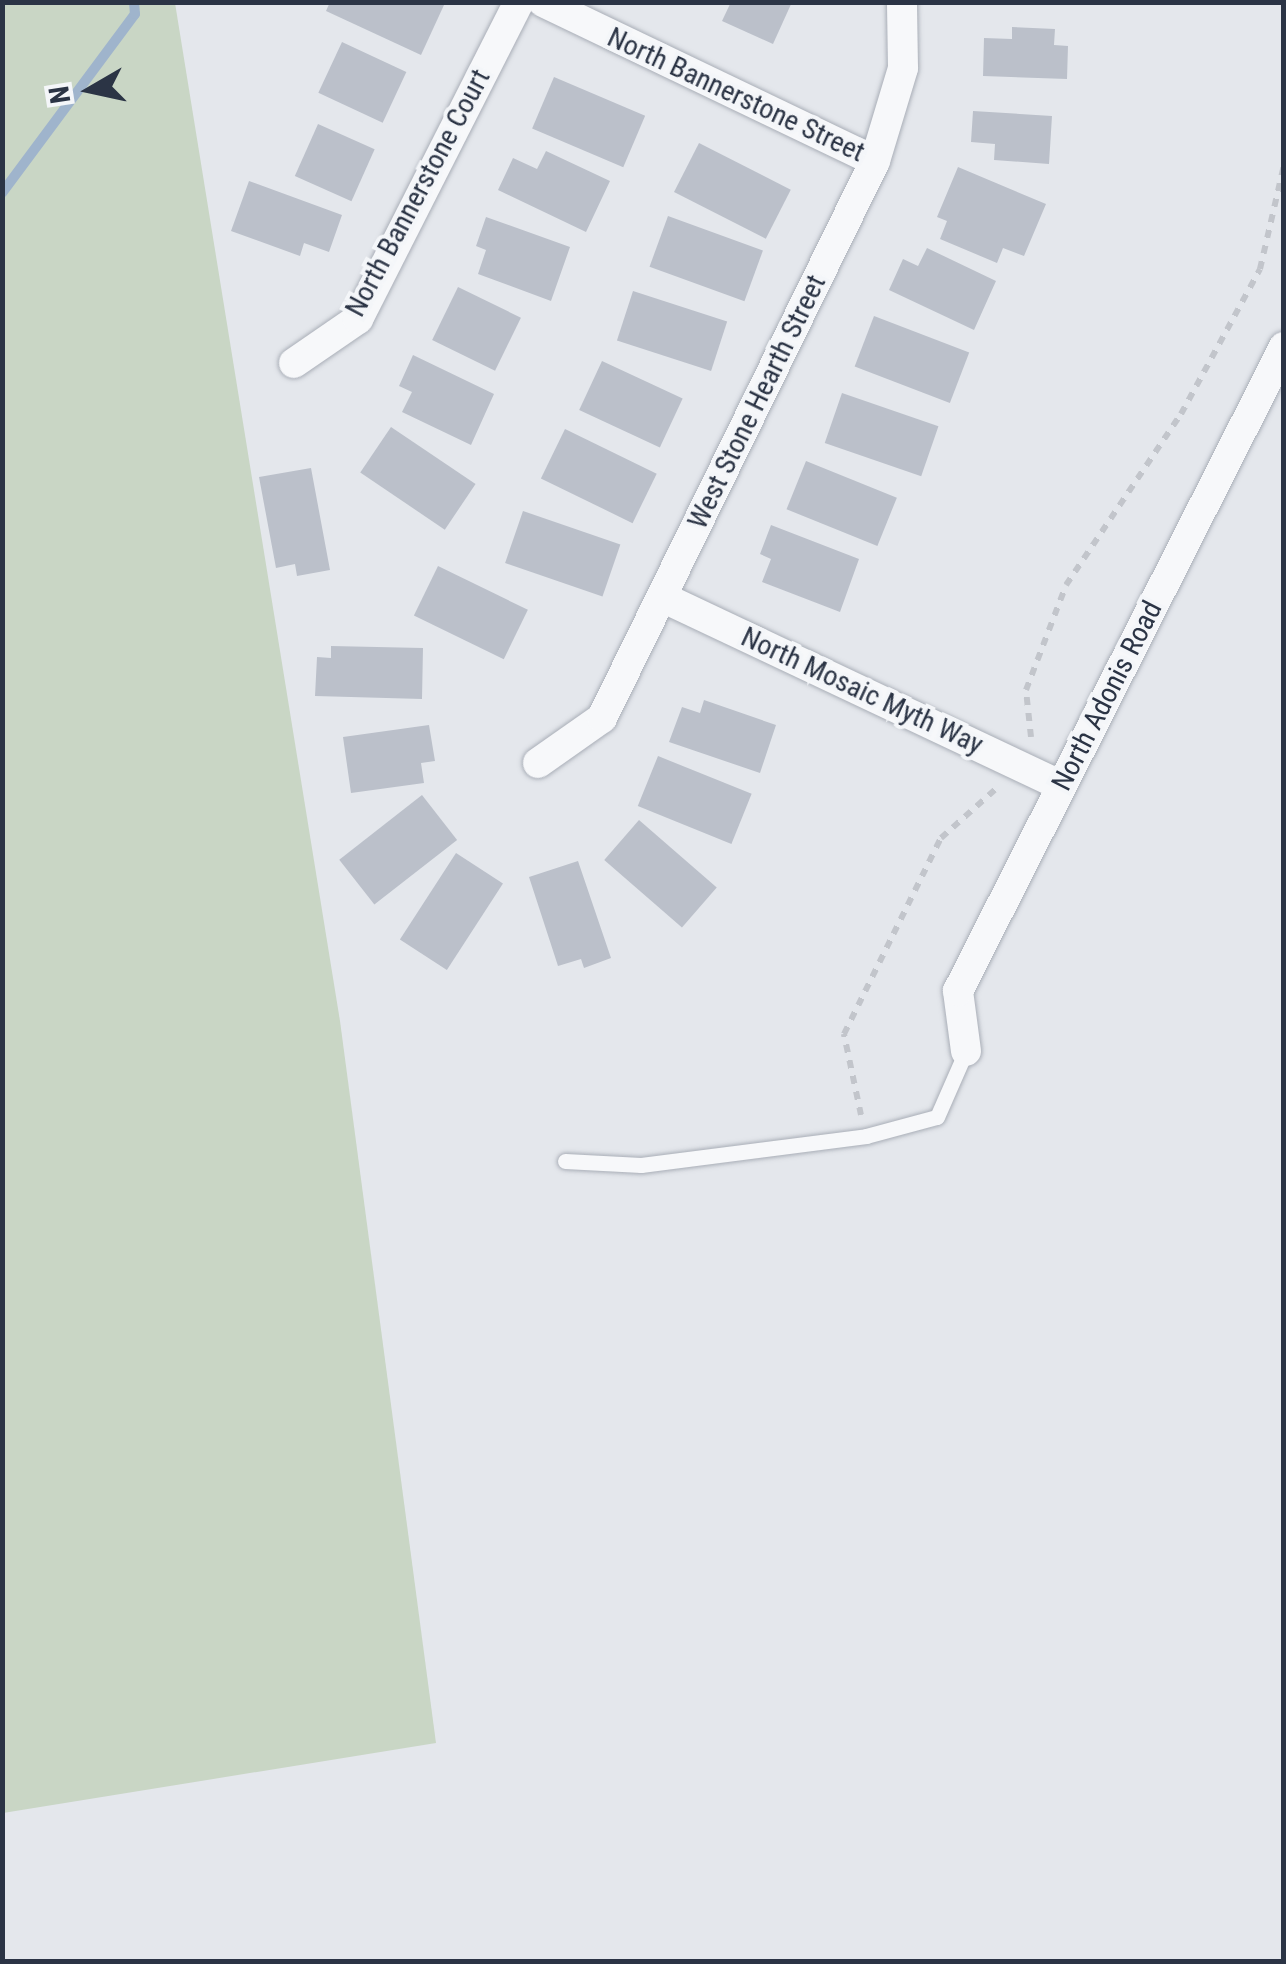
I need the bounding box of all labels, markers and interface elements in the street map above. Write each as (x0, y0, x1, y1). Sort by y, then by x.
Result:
street label: North Bannerstone Street (602, 21, 870, 169)
north arrow (40, 40, 140, 140)
street label: North Bannerstone Court (339, 64, 497, 322)
text: N (42, 84, 78, 106)
street label: West Stone Hearth Street (681, 270, 833, 534)
street label: North Adonis Road (1045, 596, 1169, 796)
street label: North Mosaic Myth Way (736, 620, 988, 762)

